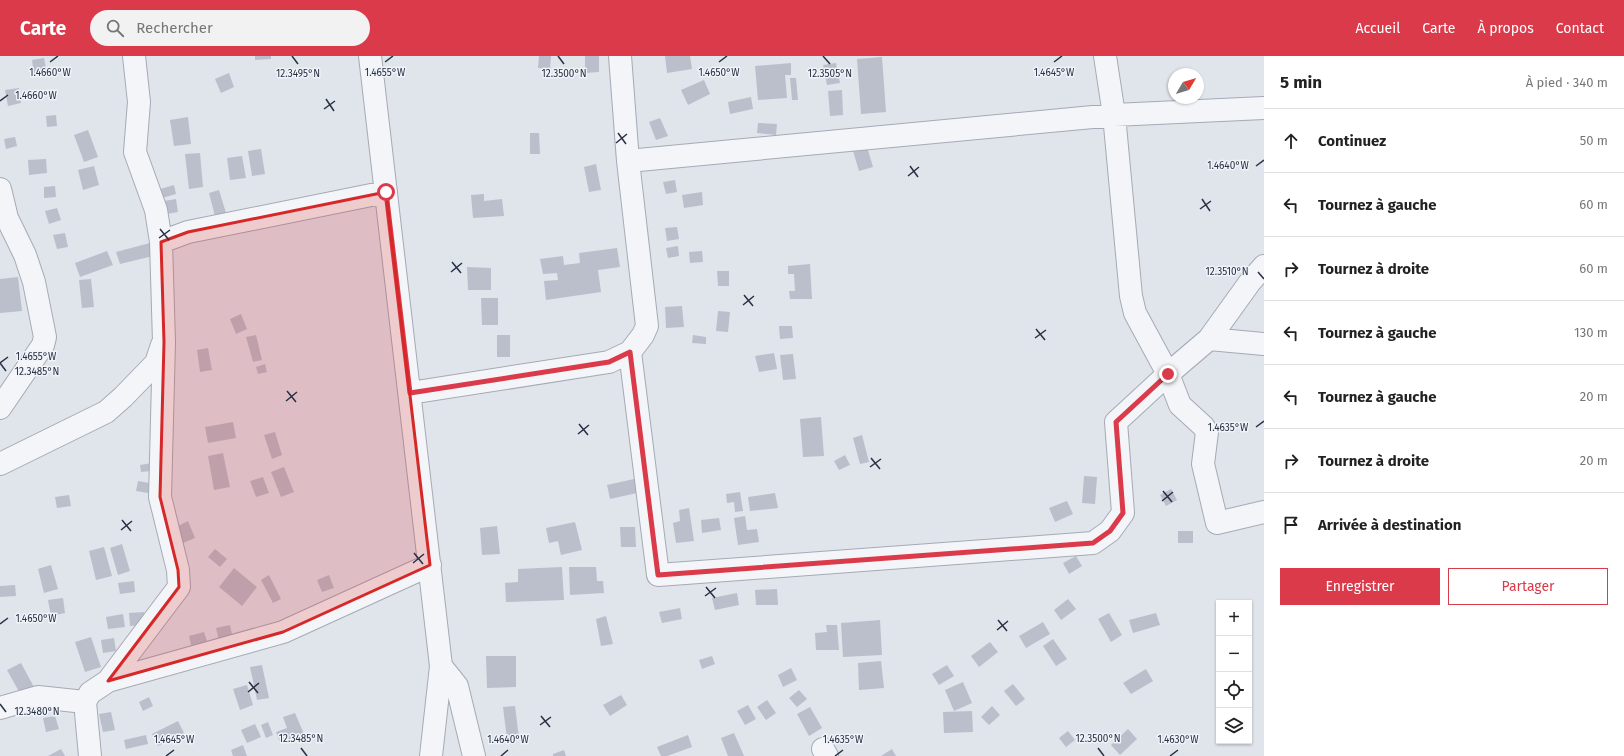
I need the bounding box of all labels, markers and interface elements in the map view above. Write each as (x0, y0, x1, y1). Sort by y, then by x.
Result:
search box (90, 10, 370, 46)
text: Carte (20, 17, 66, 40)
icon: search (104, 17, 126, 39)
text: Rechercher (136, 19, 213, 37)
text: Accueil (1355, 20, 1400, 37)
text: Carte (1422, 20, 1455, 37)
text: À propos (1477, 20, 1534, 37)
text: Contact (1556, 20, 1604, 37)
text: 1.4660°W (29, 67, 71, 79)
text: 1.4655°W (365, 67, 406, 79)
text: 1.4650°W (698, 67, 740, 79)
text: 1.4645°W (1034, 67, 1075, 79)
text: 12.3495°N (276, 68, 320, 80)
text: 12.3500°N (542, 68, 587, 80)
text: 12.3505°N (808, 68, 852, 80)
north arrow (1168, 68, 1204, 104)
text: 5 min (1280, 72, 1322, 93)
text: À pied · 340 m (1526, 75, 1608, 90)
text: 1.4660°W (15, 90, 57, 102)
icon: ahead (1280, 130, 1302, 152)
text: Continuez (1318, 132, 1386, 150)
text: 50 m (1580, 133, 1608, 148)
text: 1.4640°W (1207, 160, 1249, 172)
route start (377, 183, 395, 201)
icon: left (1280, 194, 1302, 216)
text: Tournez à gauche (1318, 196, 1437, 214)
text: 60 m (1579, 197, 1608, 212)
icon: right (1280, 258, 1302, 280)
text: Tournez à droite (1318, 260, 1429, 278)
text: 60 m (1579, 261, 1608, 276)
text: 12.3510°N (1205, 266, 1249, 278)
icon: left (1280, 322, 1302, 344)
text: Tournez à gauche (1318, 324, 1437, 342)
text: 130 m (1574, 325, 1608, 340)
text: 1.4655°W (16, 351, 57, 363)
route end (1159, 365, 1177, 383)
text: 12.3485°N (15, 366, 59, 378)
icon: left (1280, 386, 1302, 408)
text: Tournez à gauche (1318, 388, 1437, 406)
text: 20 m (1580, 389, 1608, 404)
text: 1.4635°W (1208, 422, 1249, 434)
icon: right (1280, 450, 1302, 472)
text: Tournez à droite (1318, 452, 1429, 470)
text: 20 m (1580, 453, 1608, 468)
icon: arrive (1280, 514, 1302, 536)
text: Arrivée à destination (1318, 516, 1461, 534)
button: Enregistrer (1280, 568, 1440, 605)
button: Partager (1448, 568, 1608, 605)
map controls (1216, 600, 1252, 744)
button: + (1216, 600, 1252, 636)
text: 1.4650°W (15, 613, 57, 625)
button: − (1216, 636, 1252, 672)
button: locate (1216, 672, 1252, 708)
text: 12.3480°N (14, 706, 60, 718)
button: layers (1216, 708, 1252, 744)
text: 12.3485°N (279, 733, 323, 745)
text: 12.3500°N (1076, 733, 1121, 745)
text: 1.4645°W (154, 734, 195, 746)
text: 1.4640°W (487, 734, 529, 746)
text: 1.4635°W (823, 734, 864, 746)
text: 1.4630°W (1157, 734, 1199, 746)

